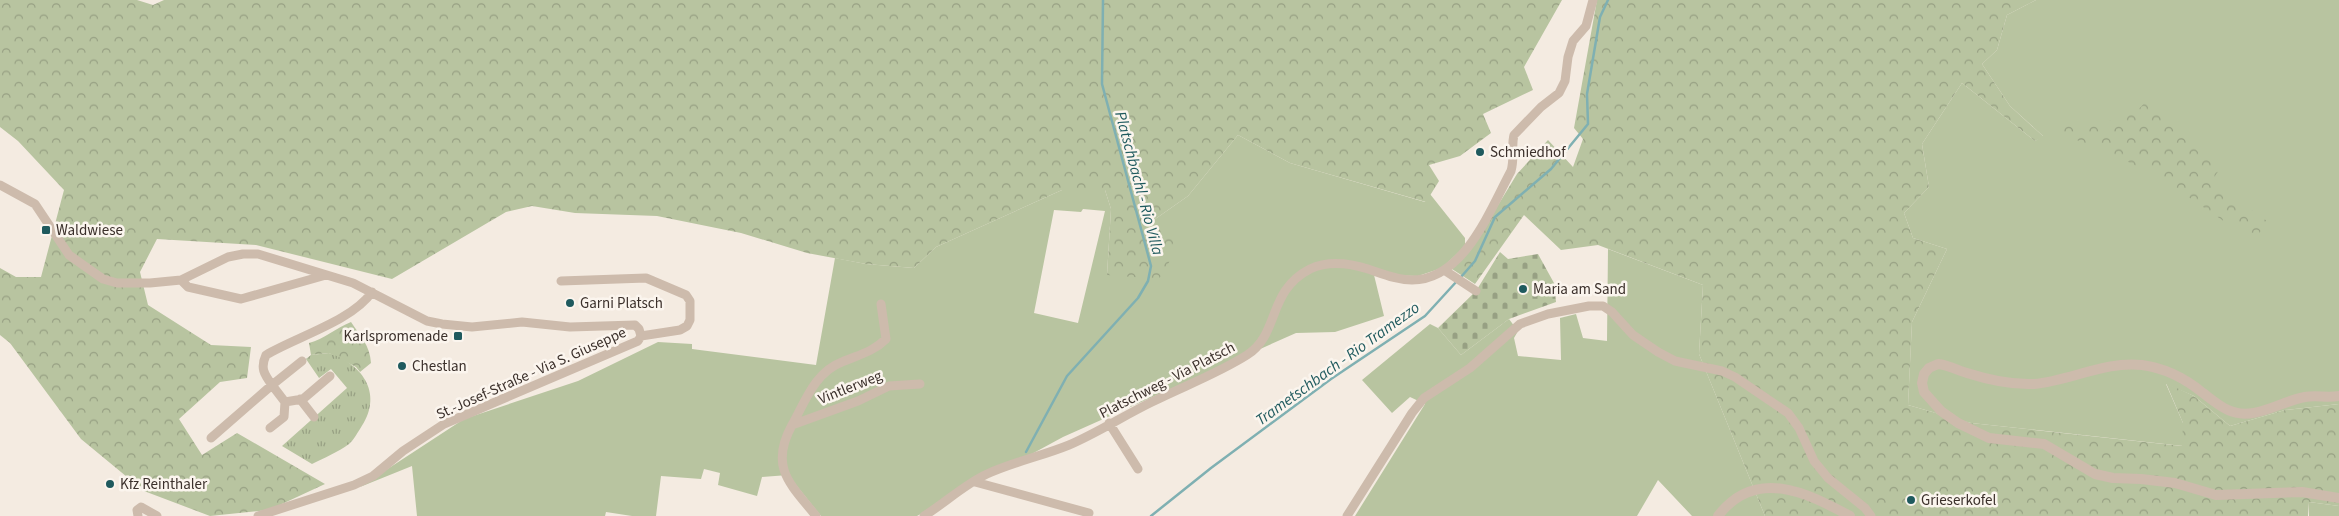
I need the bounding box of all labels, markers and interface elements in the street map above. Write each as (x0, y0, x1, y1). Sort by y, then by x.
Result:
water label: Platschbachl - Rio Villa (1109, 109, 1169, 258)
place label: Schmiedhof (1490, 142, 1566, 163)
marker: Schmiedhof (1474, 146, 1486, 158)
place label: Waldwiese (56, 220, 123, 241)
marker: Waldwiese (40, 224, 52, 236)
place label: Maria am Sand (1533, 279, 1626, 300)
marker: Maria am Sand (1517, 283, 1529, 295)
place label: Garni Platsch (580, 293, 663, 314)
marker: Garni Platsch (564, 297, 576, 309)
water label: Trametschbach - Rio Tramezzo (1251, 297, 1424, 431)
street label: St.-Josef-Straße - Via S. Giuseppe (433, 322, 630, 425)
place label: Karlspromenade (344, 326, 448, 347)
marker: Karlspromenade (452, 330, 464, 342)
street label: Platschweg - Via Platsch (1096, 337, 1239, 424)
place label: Chestlan (412, 356, 467, 377)
marker: Chestlan (396, 360, 408, 372)
street label: Vintlerweg (815, 365, 886, 410)
place label: Kfz Reinthaler (120, 474, 208, 495)
marker: Kfz Reinthaler (104, 478, 116, 490)
place label: Grieserkofel (1921, 490, 1996, 511)
marker: Grieserkofel (1905, 494, 1917, 506)

